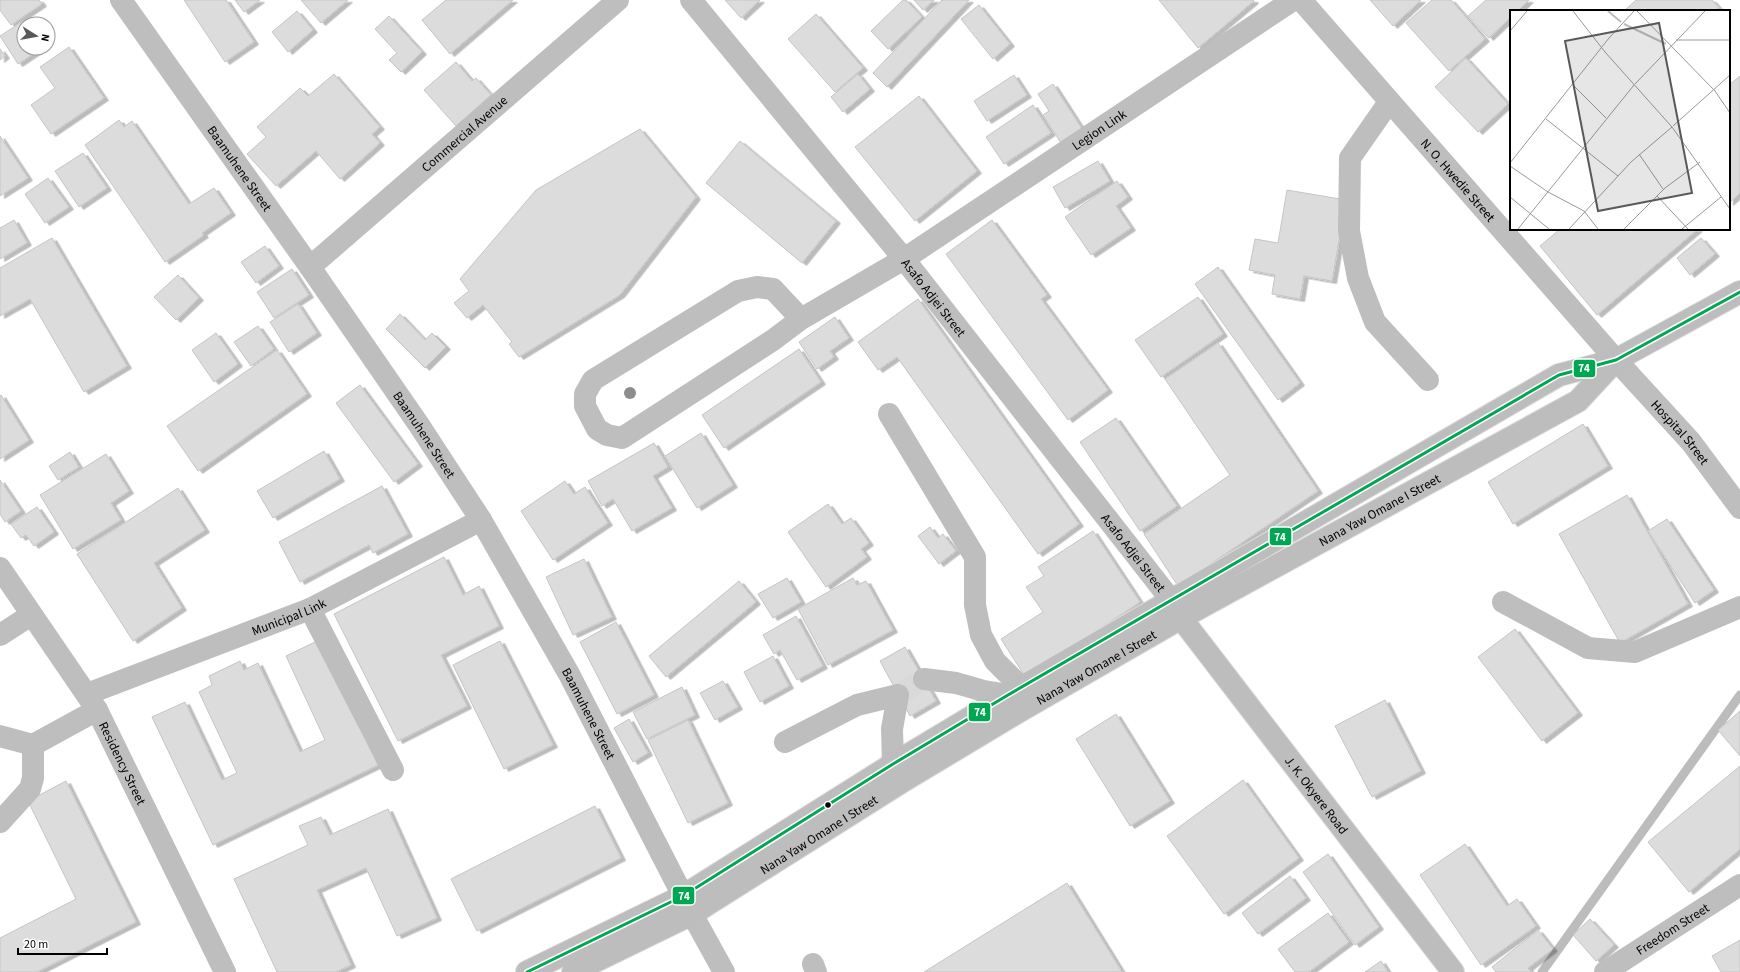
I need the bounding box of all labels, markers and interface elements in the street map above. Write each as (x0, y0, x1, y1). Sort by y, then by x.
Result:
inset map (1510, 10, 1730, 230)
north arrow (16, 16, 56, 56)
text: N (37, 33, 53, 43)
street label: Commercial Avenue (418, 92, 512, 177)
street label: Legion Link (1069, 105, 1131, 155)
street label: Baamuhene Street (203, 122, 276, 216)
street label: N. O. Hwedie Street (1416, 135, 1499, 226)
street label: Asafo Adjei Street (897, 255, 970, 341)
line badge: 74 (1573, 359, 1596, 378)
text: 74 (1578, 361, 1590, 376)
street label: Baamuhene Street (388, 388, 460, 482)
street label: Hospital Street (1647, 396, 1713, 469)
street label: Nana Yaw Omane I Street (1316, 470, 1444, 551)
street label: Asafo Adjei Street (1097, 510, 1170, 596)
line badge: 74 (1269, 527, 1292, 546)
text: 74 (1274, 530, 1286, 545)
street label: Municipal Link (249, 594, 330, 640)
street label: Nana Yaw Omane I Street (1033, 626, 1160, 710)
street label: Baamuhene Street (557, 664, 620, 763)
line badge: 74 (968, 702, 991, 722)
text: 74 (974, 705, 986, 720)
street label: Residency Street (94, 719, 150, 809)
street label: J. K. Okyere Road (1280, 753, 1352, 838)
street label: Nana Yaw Omane I Street (757, 791, 882, 879)
unlabelled marker (823, 800, 833, 810)
line badge: 74 (672, 886, 695, 905)
text: 74 (678, 889, 690, 904)
street label: Freedom Street (1633, 899, 1713, 960)
scale bar (18, 930, 107, 956)
text: 20 m (24, 936, 48, 953)

